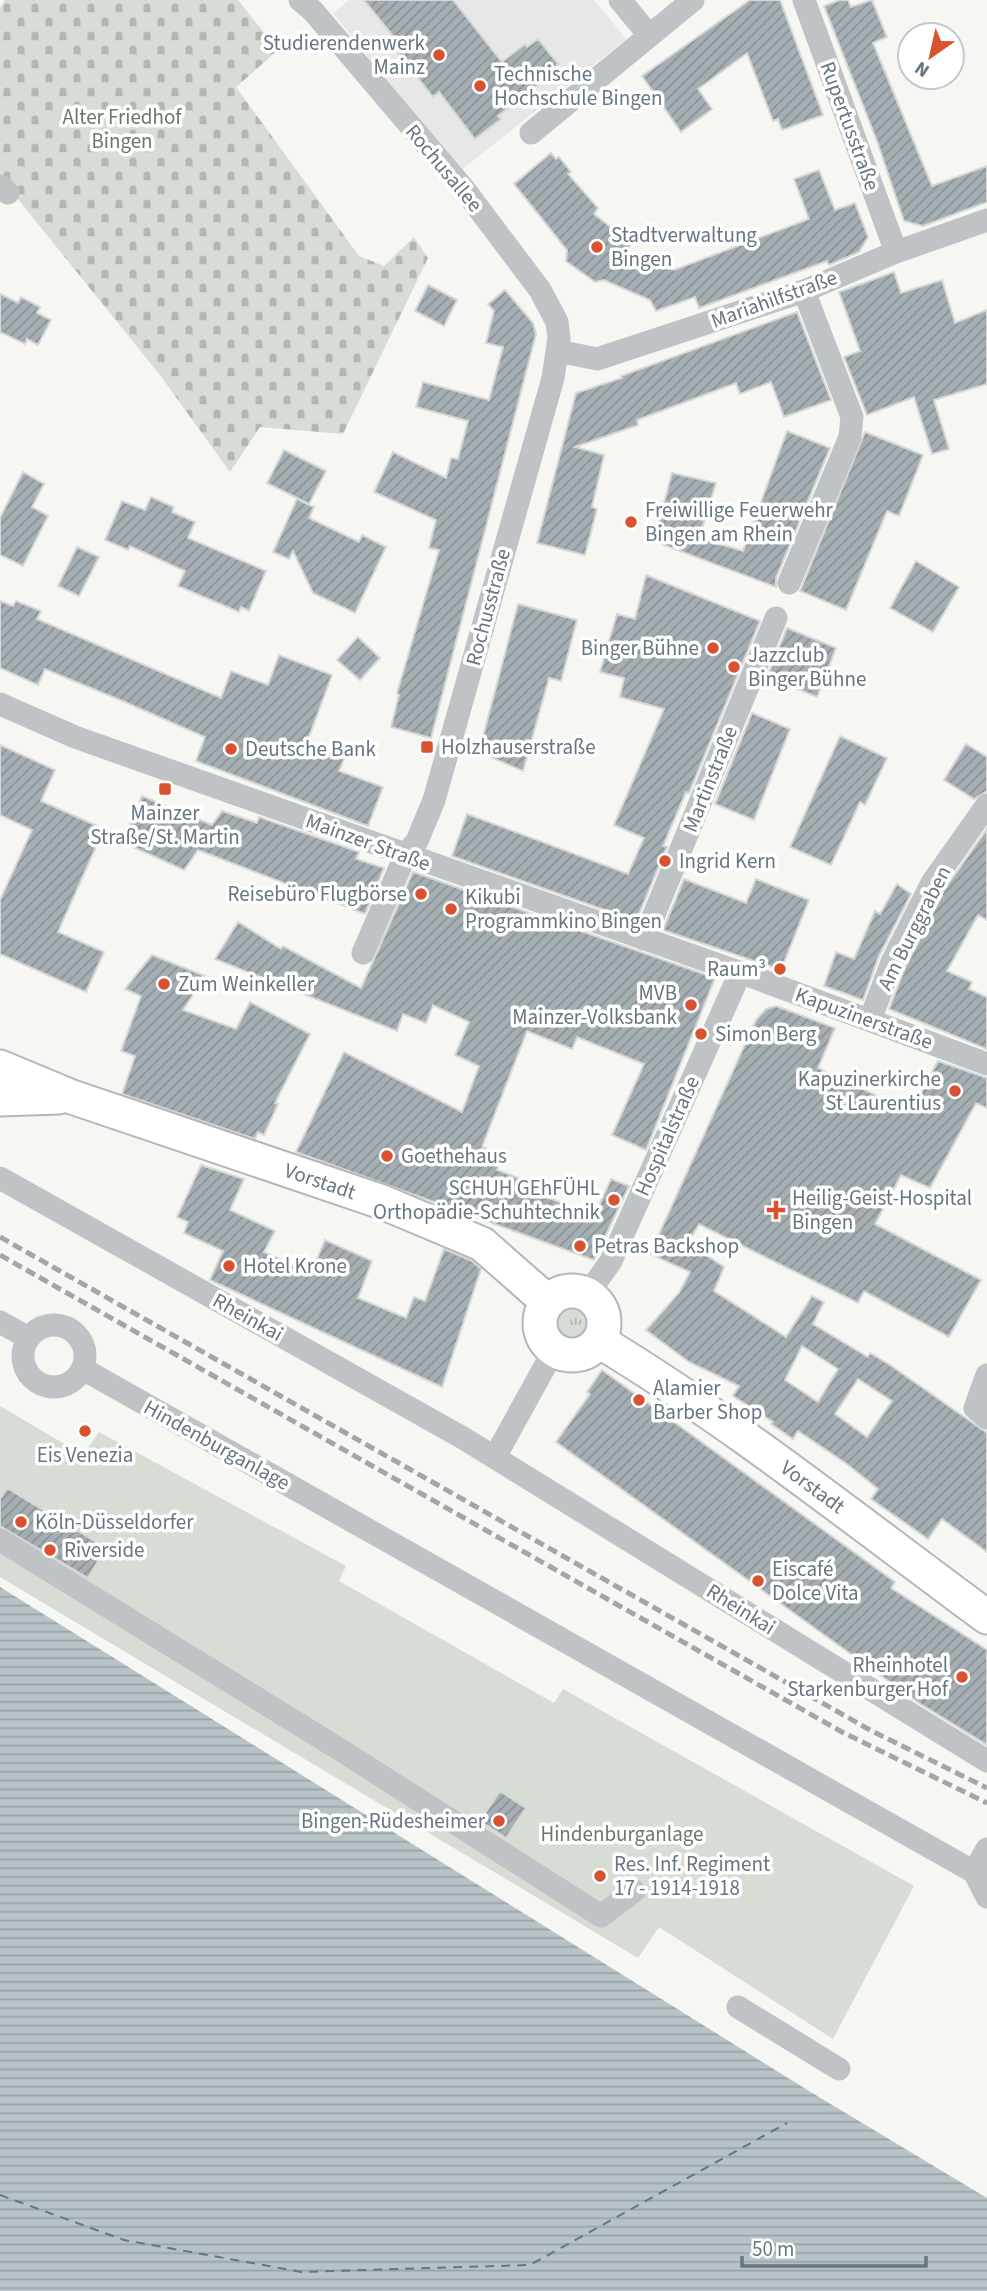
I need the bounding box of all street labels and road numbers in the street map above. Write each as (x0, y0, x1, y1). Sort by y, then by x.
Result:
street label: Rupertusstraße (813, 57, 887, 195)
street label: Rochusallee (398, 118, 490, 218)
street label: Mariahilfstraße (707, 262, 841, 336)
street label: Rochusstraße (458, 545, 518, 669)
street label: Martinstraße (675, 721, 745, 837)
street label: Mainzer Straße (301, 806, 435, 878)
street label: Am Burggraben (870, 861, 958, 995)
street label: Kapuzinerstraße (791, 979, 937, 1057)
street label: Hospitalstraße (627, 1071, 707, 1201)
street label: Vorstadt (281, 1155, 360, 1207)
street label: Rheinkai (207, 1285, 289, 1349)
street label: Hindenburganlage (138, 1392, 296, 1498)
street label: Vorstadt (774, 1453, 851, 1521)
street label: Rheinkai (701, 1576, 781, 1642)

